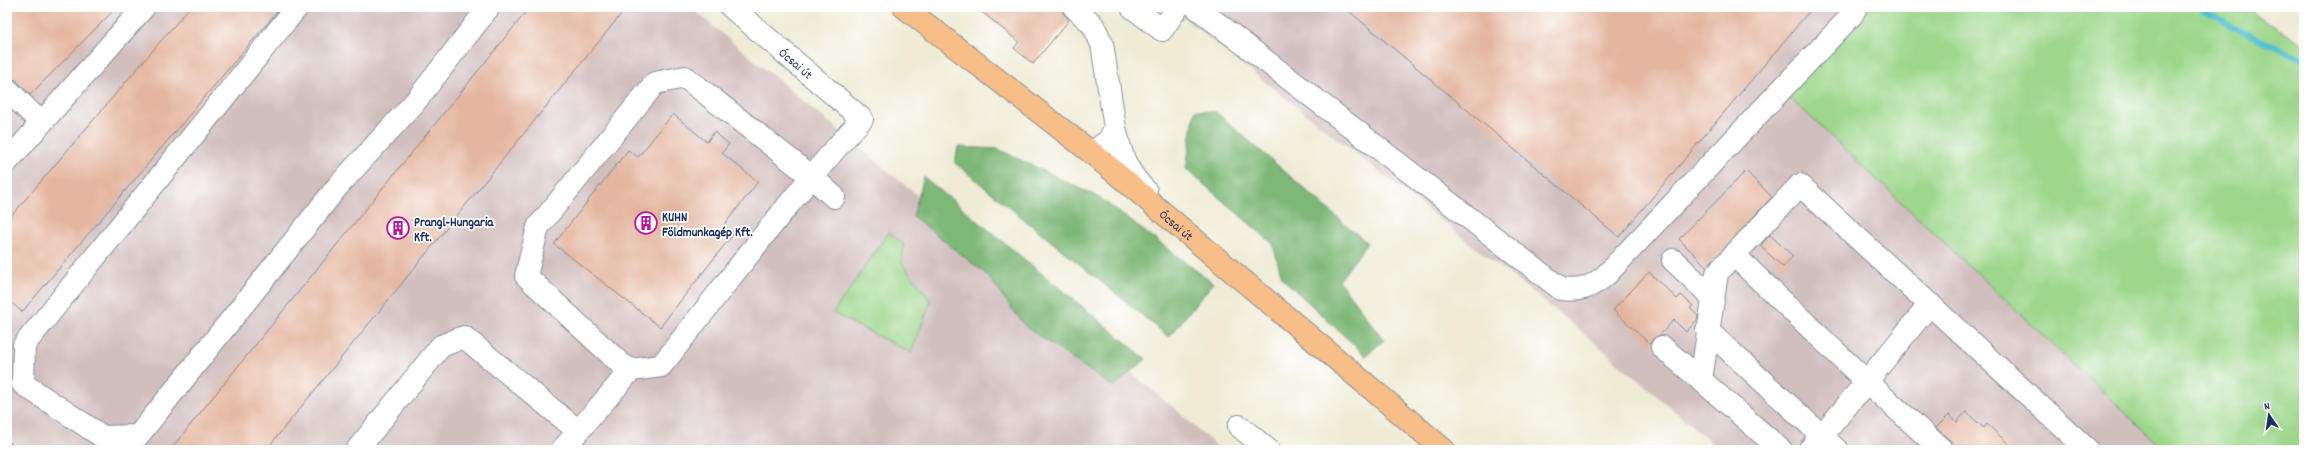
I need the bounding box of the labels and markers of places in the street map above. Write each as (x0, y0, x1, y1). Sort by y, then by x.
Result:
place label: KUHN Földmunkagép Kft. (662, 209, 753, 243)
building icon: KUHN Földmunkagép Kft. (633, 210, 659, 236)
place label: Prangl-Hungaria Kft. (414, 214, 494, 248)
building icon: Prangl-Hungaria Kft. (385, 215, 411, 241)

